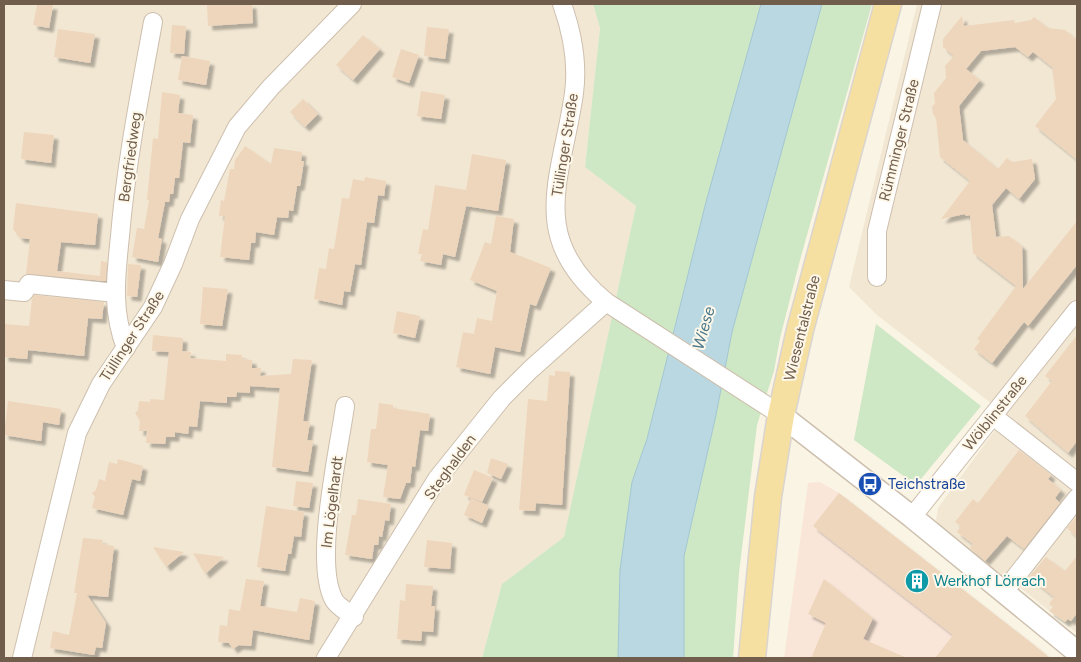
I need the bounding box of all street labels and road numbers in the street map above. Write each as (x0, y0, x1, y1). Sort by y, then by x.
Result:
street label: Rümminger Straße (875, 77, 923, 203)
street label: Tüllinger Straße (548, 92, 582, 198)
street label: Bergfriedweg (115, 111, 145, 203)
street label: Wiesentalstraße (780, 273, 824, 383)
street label: Tüllinger Straße (96, 287, 168, 385)
street label: Wölblinstraße (959, 372, 1031, 454)
street label: Steghalden (420, 431, 480, 503)
street label: Im Lögelhardt (317, 454, 347, 549)

